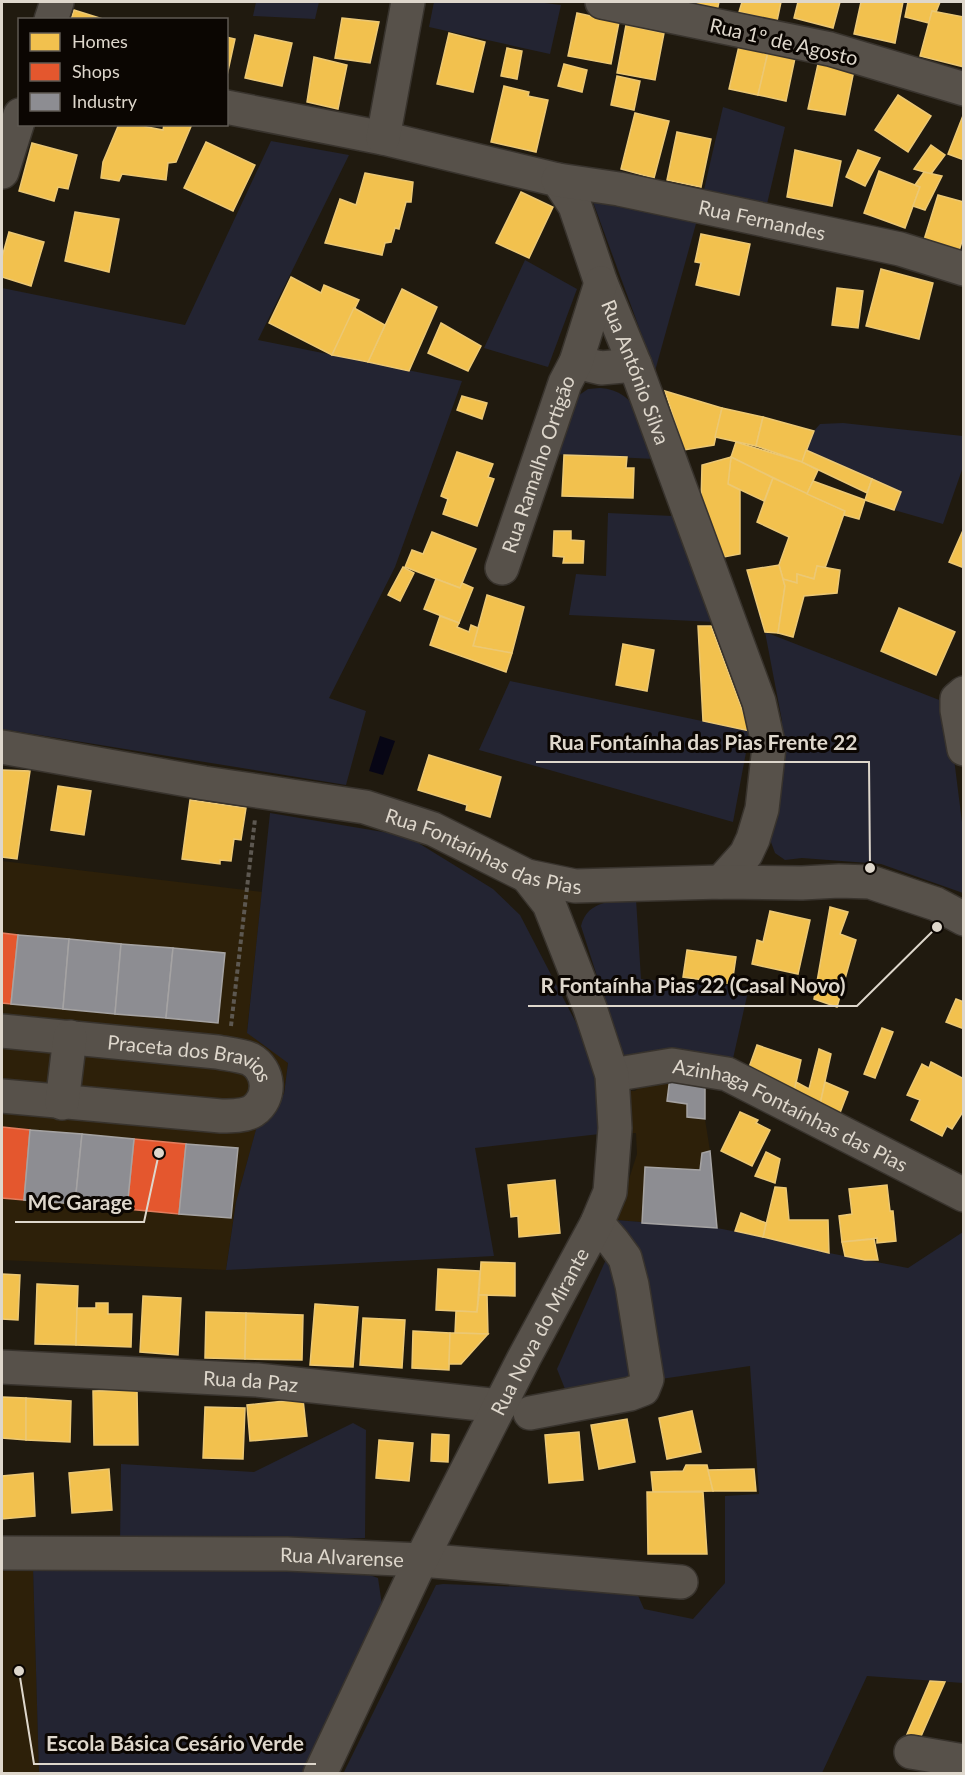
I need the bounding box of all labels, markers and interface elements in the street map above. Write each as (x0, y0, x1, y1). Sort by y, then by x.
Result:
street label: Rua 1º de Agosto (707, 12, 861, 70)
legend (18, 18, 228, 126)
text: Homes (72, 30, 128, 52)
text: Shops (72, 60, 120, 82)
text: Industry (72, 90, 138, 112)
street label: Rua Fernandes (696, 194, 828, 245)
street label: Rua António Silva (597, 296, 675, 448)
street label: Rua Ramalho Ortigão (496, 370, 579, 556)
callout: Rua Fontaínha das Pias Frente 22 (536, 723, 869, 762)
text: Rua Fontaínha das Pias Frente 22 (549, 729, 857, 754)
street label: Rua Fontaínhas das Pias (382, 802, 582, 898)
callout: R Fontaínha Pias 22 (Casal Novo) (528, 967, 857, 1006)
text: R Fontaínha Pias 22 (Casal Novo) (541, 972, 845, 997)
street label: Praceta dos Bravios (106, 1029, 278, 1085)
street label: Azinhaga Fontaínhas das Pias (671, 1053, 912, 1176)
callout: MC Garage (15, 1183, 144, 1222)
text: MC Garage (27, 1189, 133, 1214)
street label: Rua Nova do Mirante (485, 1243, 593, 1419)
street label: Rua da Paz (202, 1365, 299, 1396)
street label: Rua Alvarense (280, 1542, 404, 1571)
callout: Escola Básica Cesário Verde (34, 1725, 316, 1764)
text: Escola Básica Cesário Verde (46, 1730, 304, 1755)

